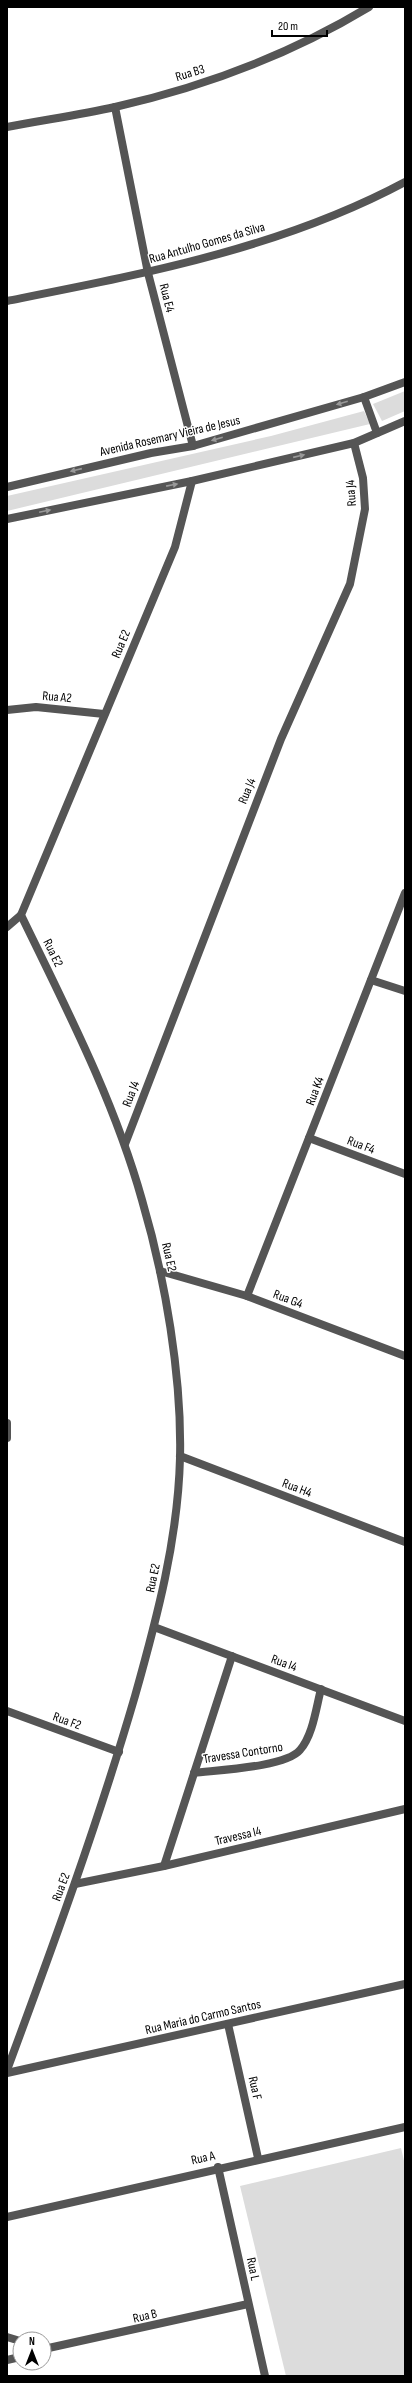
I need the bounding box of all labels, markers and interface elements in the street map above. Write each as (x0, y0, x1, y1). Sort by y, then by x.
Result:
scale bar (272, 12, 327, 38)
text: 20 m (278, 19, 298, 34)
street label: Rua B3 (173, 61, 207, 85)
street label: Rua Antulho Gomes da Silva (147, 219, 267, 267)
street label: Rua E4 (156, 282, 178, 315)
one-way arrow (335, 400, 347, 406)
street label: Avenida Rosemary Vieira de Jesus (97, 412, 242, 460)
one-way arrow (210, 436, 222, 442)
one-way arrow (293, 453, 305, 459)
one-way arrow (70, 467, 82, 473)
street label: Rua J4 (342, 479, 360, 507)
one-way arrow (166, 482, 179, 488)
one-way arrow (39, 507, 51, 513)
street label: Rua E2 (108, 627, 134, 661)
street label: Rua A2 (42, 688, 72, 706)
street label: Rua J4 (235, 775, 260, 806)
street label: Rua E2 (39, 936, 67, 970)
street label: Rua K4 (302, 1074, 328, 1108)
street label: Rua J4 (119, 1078, 143, 1109)
street label: Rua F4 (345, 1132, 378, 1158)
street label: Rua E2 (158, 1241, 180, 1273)
street label: Rua G4 (271, 1286, 306, 1312)
street label: Rua H4 (280, 1475, 315, 1501)
street label: Rua E2 (142, 1562, 164, 1594)
street label: Rua I4 (269, 1651, 300, 1675)
street label: Rua F2 (51, 1709, 83, 1733)
street label: Travessa Contorno (202, 1739, 284, 1767)
street label: Travessa I4 (213, 1823, 263, 1849)
street label: Rua E2 (48, 1871, 74, 1903)
street label: Rua Maria do Carmo Santos (144, 1996, 263, 2038)
street label: Rua F (245, 2075, 265, 2101)
street label: Rua A (189, 2147, 217, 2169)
street label: Rua L (243, 2256, 263, 2282)
street label: Rua B (131, 2305, 159, 2327)
north arrow (12, 2331, 52, 2371)
text: N (29, 2335, 35, 2348)

